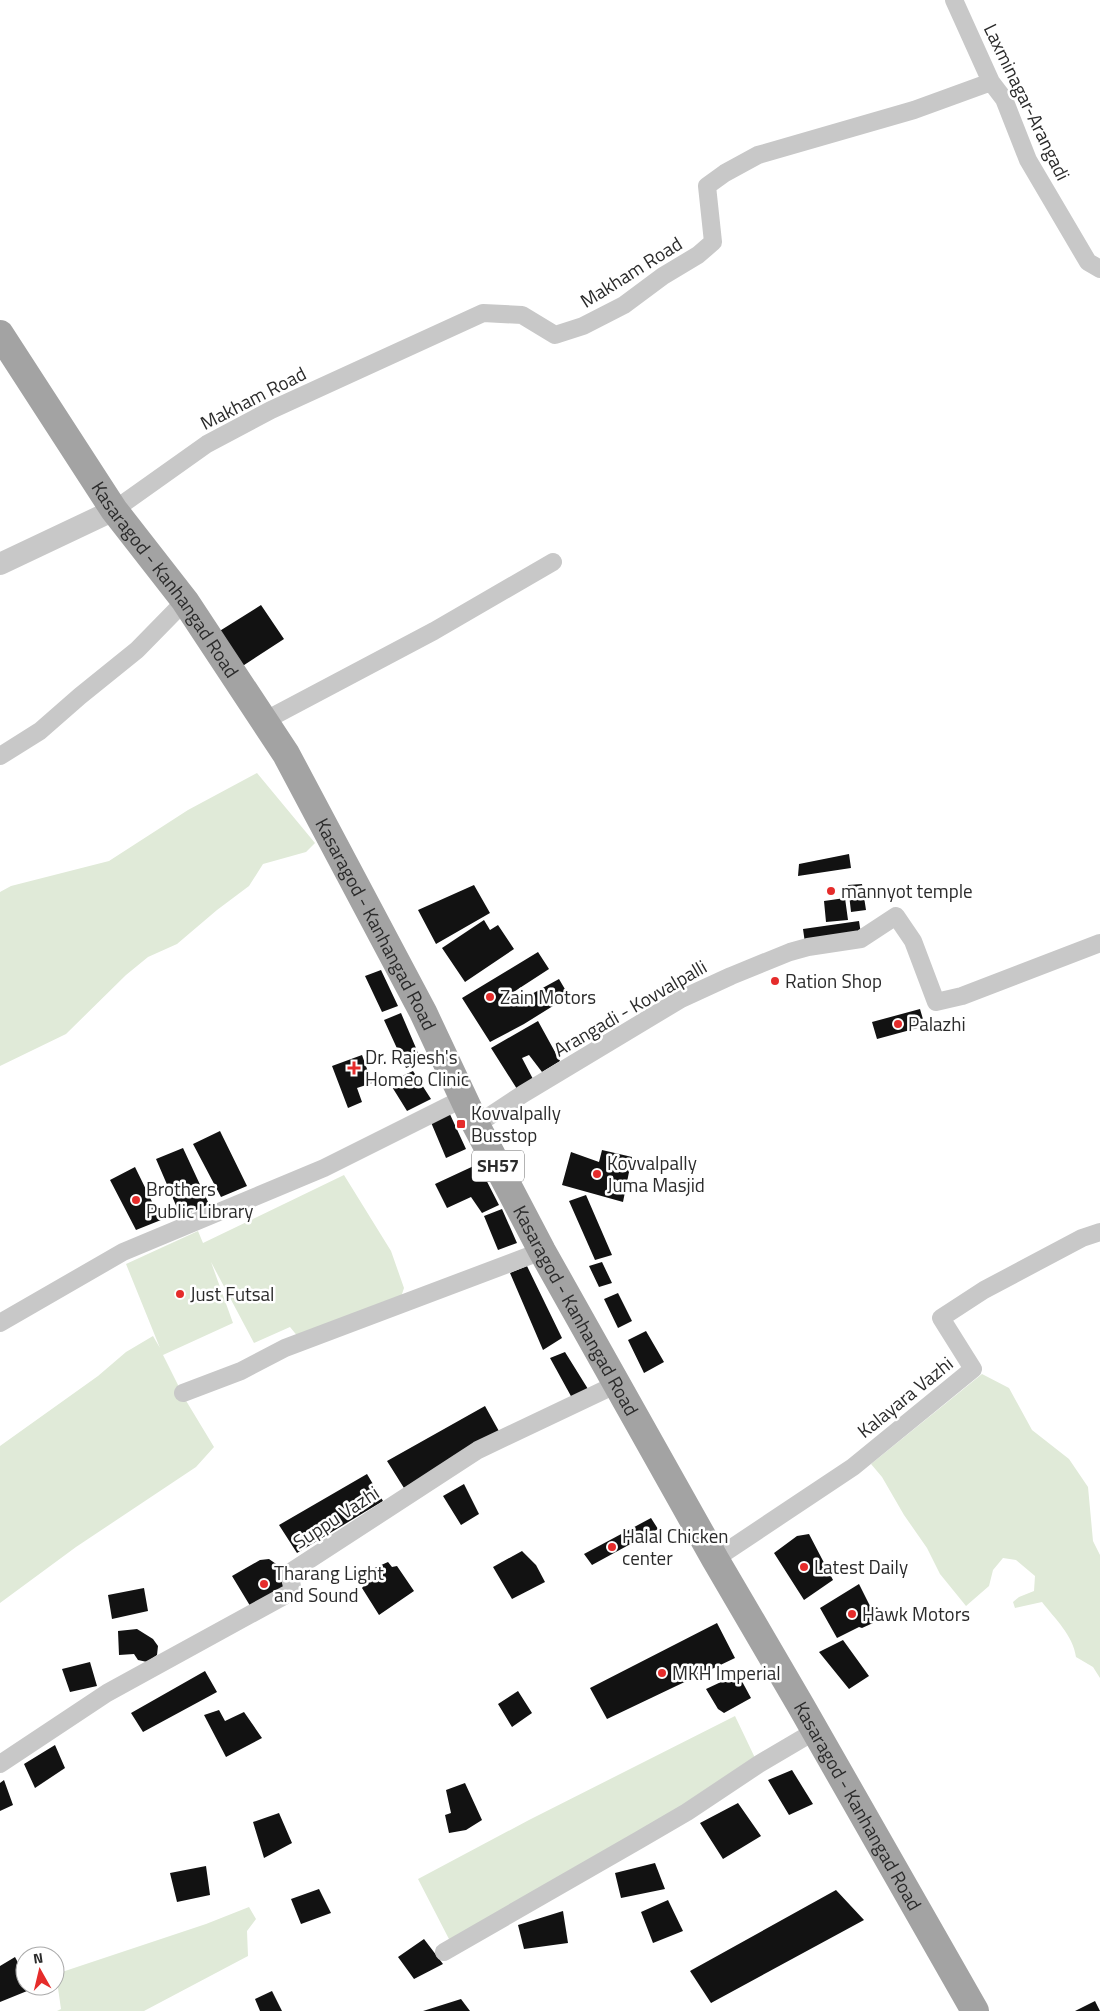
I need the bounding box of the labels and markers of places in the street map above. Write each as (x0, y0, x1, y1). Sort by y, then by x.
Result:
place label: mannyot temple (841, 876, 973, 905)
marker: mannyot temple (825, 885, 837, 897)
place label: Ration Shop (785, 966, 882, 995)
marker: Ration Shop (769, 975, 781, 987)
place label: Zain Motors (500, 982, 596, 1011)
marker: Zain Motors (484, 991, 496, 1003)
place label: Palazhi (908, 1009, 966, 1038)
marker: Palazhi (892, 1018, 904, 1030)
place label: Dr. Rajesh's Homeo Clinic (365, 1042, 469, 1093)
marker: Dr. Rajesh's Homeo Clinic (347, 1061, 361, 1075)
place label: Kovvalpally Busstop (471, 1098, 561, 1149)
marker: Kovvalpally Busstop (455, 1118, 467, 1130)
place label: Kovvalpally Juma Masjid (607, 1148, 705, 1199)
marker: Kovvalpally Juma Masjid (591, 1168, 603, 1180)
place label: Brothers Public Library (146, 1174, 253, 1225)
marker: Brothers Public Library (130, 1194, 142, 1206)
place label: Just Futsal (190, 1279, 274, 1308)
marker: Just Futsal (174, 1288, 186, 1300)
place label: Halal Chicken center (622, 1521, 728, 1572)
marker: Halal Chicken center (606, 1541, 618, 1553)
place label: Latest Daily (814, 1552, 908, 1581)
place label: Tharang Light and Sound (274, 1558, 384, 1609)
marker: Latest Daily (798, 1561, 810, 1573)
marker: Tharang Light and Sound (258, 1578, 270, 1590)
place label: Hawk Motors (862, 1599, 970, 1628)
marker: Hawk Motors (846, 1608, 858, 1620)
place label: MKH Imperial (672, 1658, 781, 1687)
marker: MKH Imperial (656, 1667, 668, 1679)

